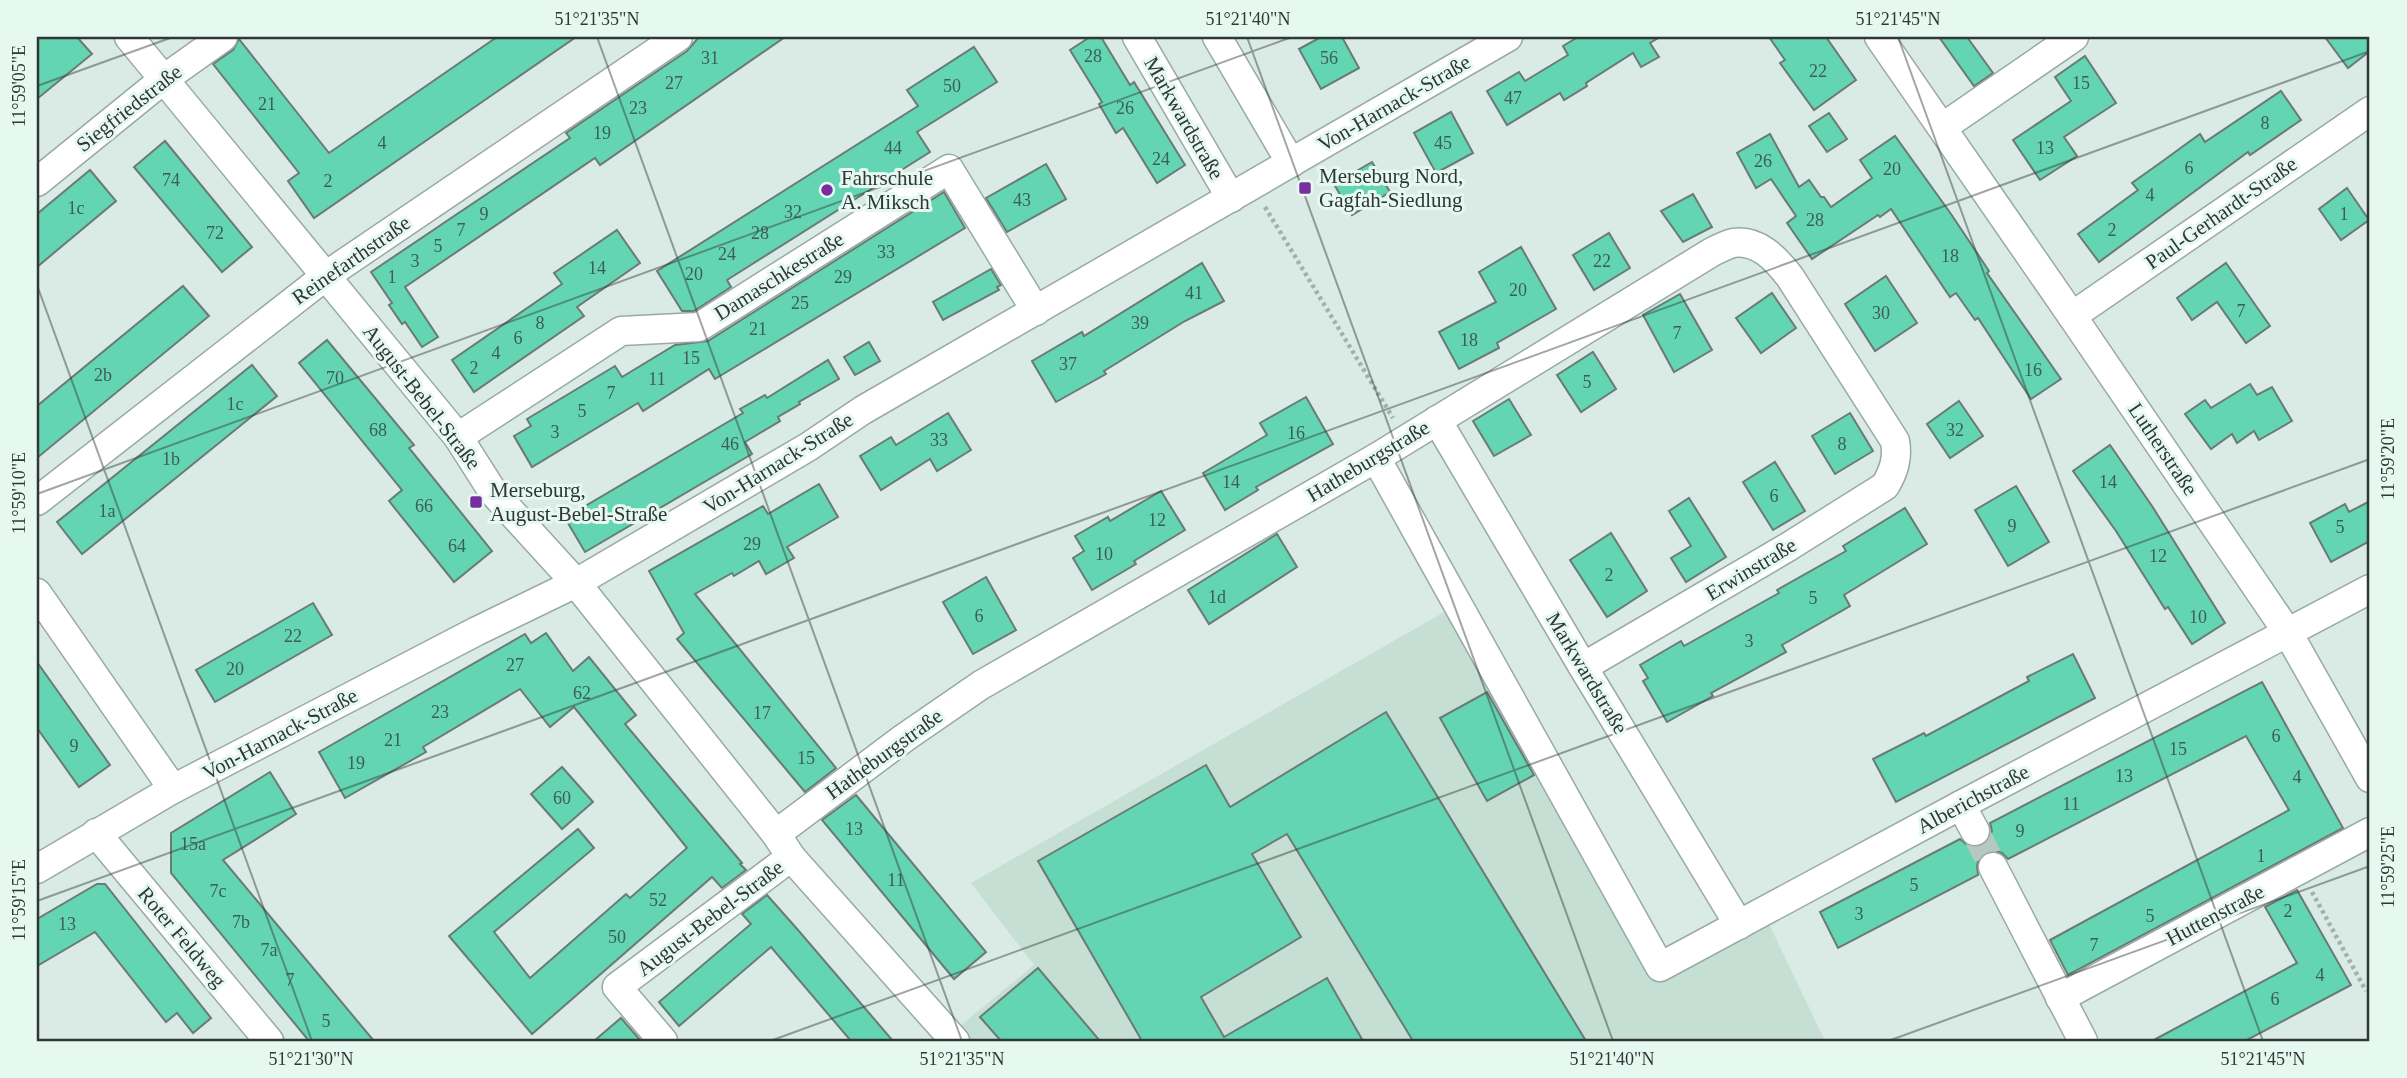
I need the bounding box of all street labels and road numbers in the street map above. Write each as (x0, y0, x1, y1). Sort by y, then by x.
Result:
street label: Von-Harnack-Straße (1313, 50, 1475, 156)
street label: Markwardstraße (1139, 52, 1229, 184)
street label: Siegfriedstraße (72, 59, 186, 157)
street label: Paul-Gerhardt-Straße (2141, 152, 2301, 274)
street label: Reinefarthstraße (287, 210, 415, 310)
street label: Damaschkestraße (710, 227, 848, 325)
street label: August-Bebel-Straße (358, 320, 486, 474)
street label: Lutherstraße (2123, 398, 2203, 500)
street label: Von-Harnack-Straße (699, 407, 857, 519)
street label: Hatheburgstraße (1303, 415, 1433, 507)
street label: Erwinstraße (1701, 533, 1801, 605)
street label: Markwardstraße (1541, 608, 1633, 738)
street label: Von-Harnack-Straße (198, 683, 362, 785)
street label: Hatheburgstraße (821, 704, 947, 804)
street label: Alberichstraße (1913, 759, 2033, 839)
street label: August-Bebel-Straße (632, 855, 788, 981)
street label: Huttenstraße (2162, 879, 2268, 951)
street label: Roter Feldweg (133, 882, 231, 993)

